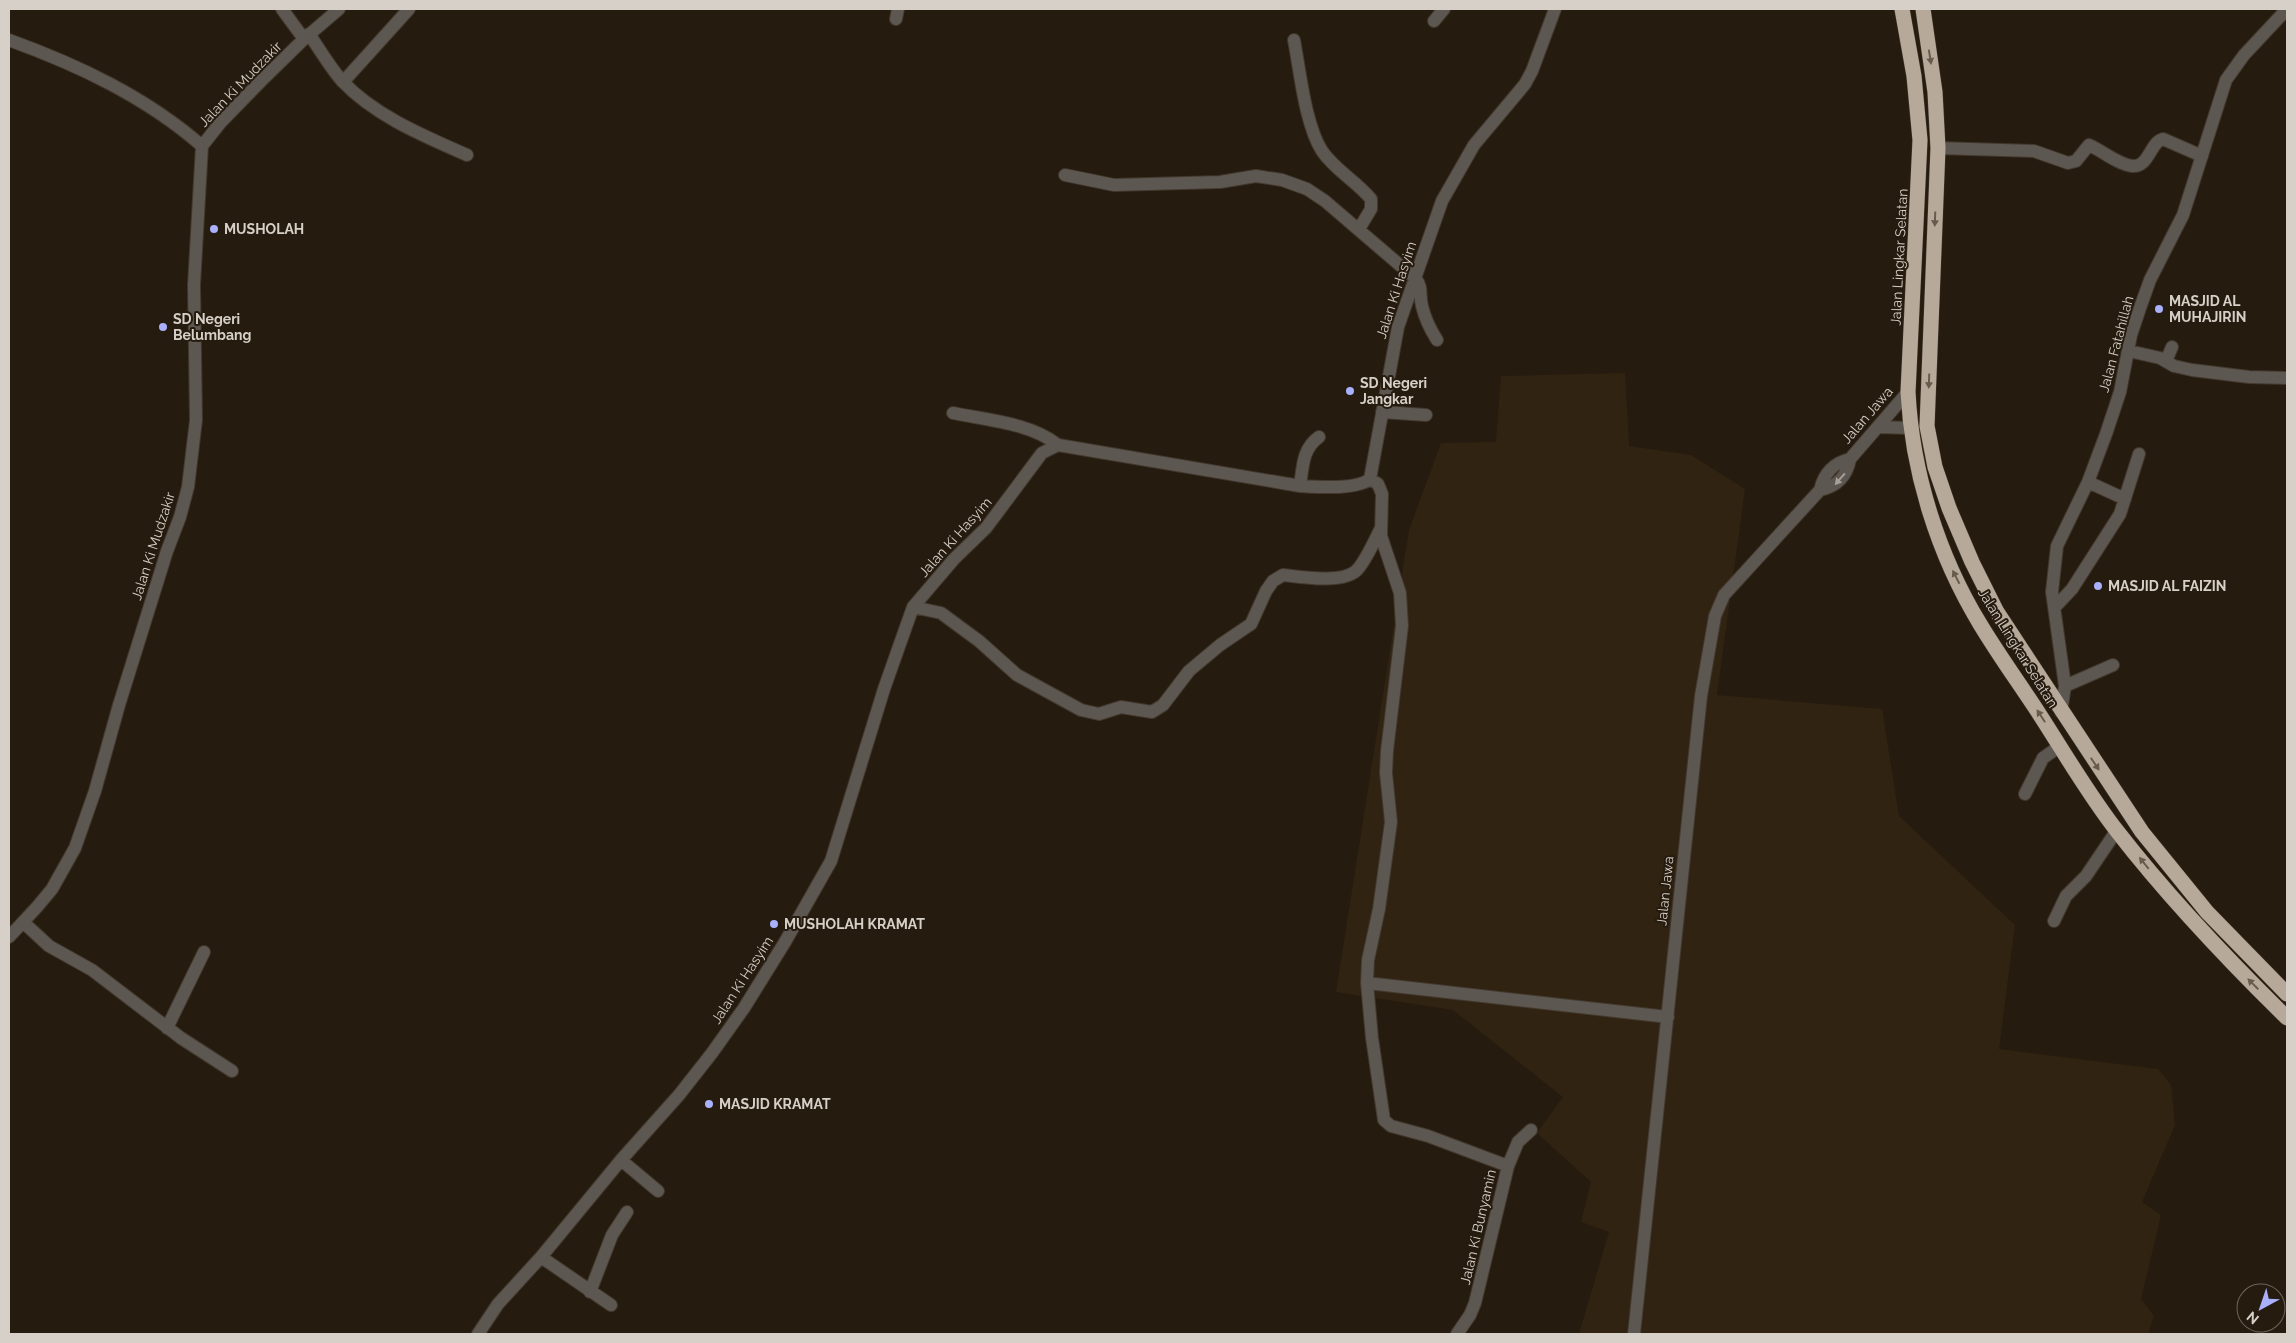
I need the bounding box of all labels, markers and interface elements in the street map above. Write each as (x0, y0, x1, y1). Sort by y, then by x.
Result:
street label: Jalan Ki Mudzakir (195, 38, 285, 130)
one-way arrow (1926, 49, 1934, 65)
street label: Jalan Lingkar Selatan (1887, 188, 1911, 326)
one-way arrow (1931, 211, 1939, 227)
place label: MUSHOLAH (224, 221, 304, 237)
marker: MUSHOLAH (208, 223, 220, 235)
street label: Jalan Ki Hasyim (1373, 239, 1419, 341)
place label: MASJID AL MUHAJIRIN (2169, 293, 2246, 325)
street label: Jalan Fatahillah (2095, 294, 2137, 394)
marker: MASJID AL MUHAJIRIN (2153, 303, 2165, 315)
place label: SD Negeri Belumbang (173, 311, 251, 343)
marker: SD Negeri Belumbang (157, 321, 169, 333)
one-way arrow (1924, 374, 1932, 390)
place label: SD Negeri Jangkar (1360, 375, 1427, 407)
street label: Jalan Jawa (1838, 383, 1896, 447)
marker: SD Negeri Jangkar (1344, 385, 1356, 397)
one-way arrow (1834, 473, 1846, 485)
street label: Jalan Ki Mudzakir (128, 490, 178, 602)
street label: Jalan Ki Hasyim (915, 494, 995, 580)
one-way arrow (1952, 570, 1960, 585)
place label: MASJID AL FAIZIN (2108, 578, 2227, 594)
marker: MASJID AL FAIZIN (2092, 580, 2104, 592)
street label: Jalan Lingkar Selatan (1975, 586, 2061, 710)
one-way arrow (2036, 709, 2046, 723)
one-way arrow (2090, 757, 2100, 770)
street label: Jalan Jawa (1653, 855, 1677, 927)
one-way arrow (2138, 857, 2149, 870)
place label: MUSHOLAH KRAMAT (784, 916, 925, 932)
marker: MUSHOLAH KRAMAT (768, 918, 780, 930)
street label: Jalan Ki Hasyim (708, 933, 776, 1027)
one-way arrow (2247, 978, 2259, 990)
place label: MASJID KRAMAT (719, 1096, 831, 1112)
marker: MASJID KRAMAT (703, 1098, 715, 1110)
street label: Jalan Ki Bunyamin (1457, 1168, 1499, 1286)
north arrow (2236, 1283, 2286, 1333)
text: N (2243, 1308, 2262, 1328)

